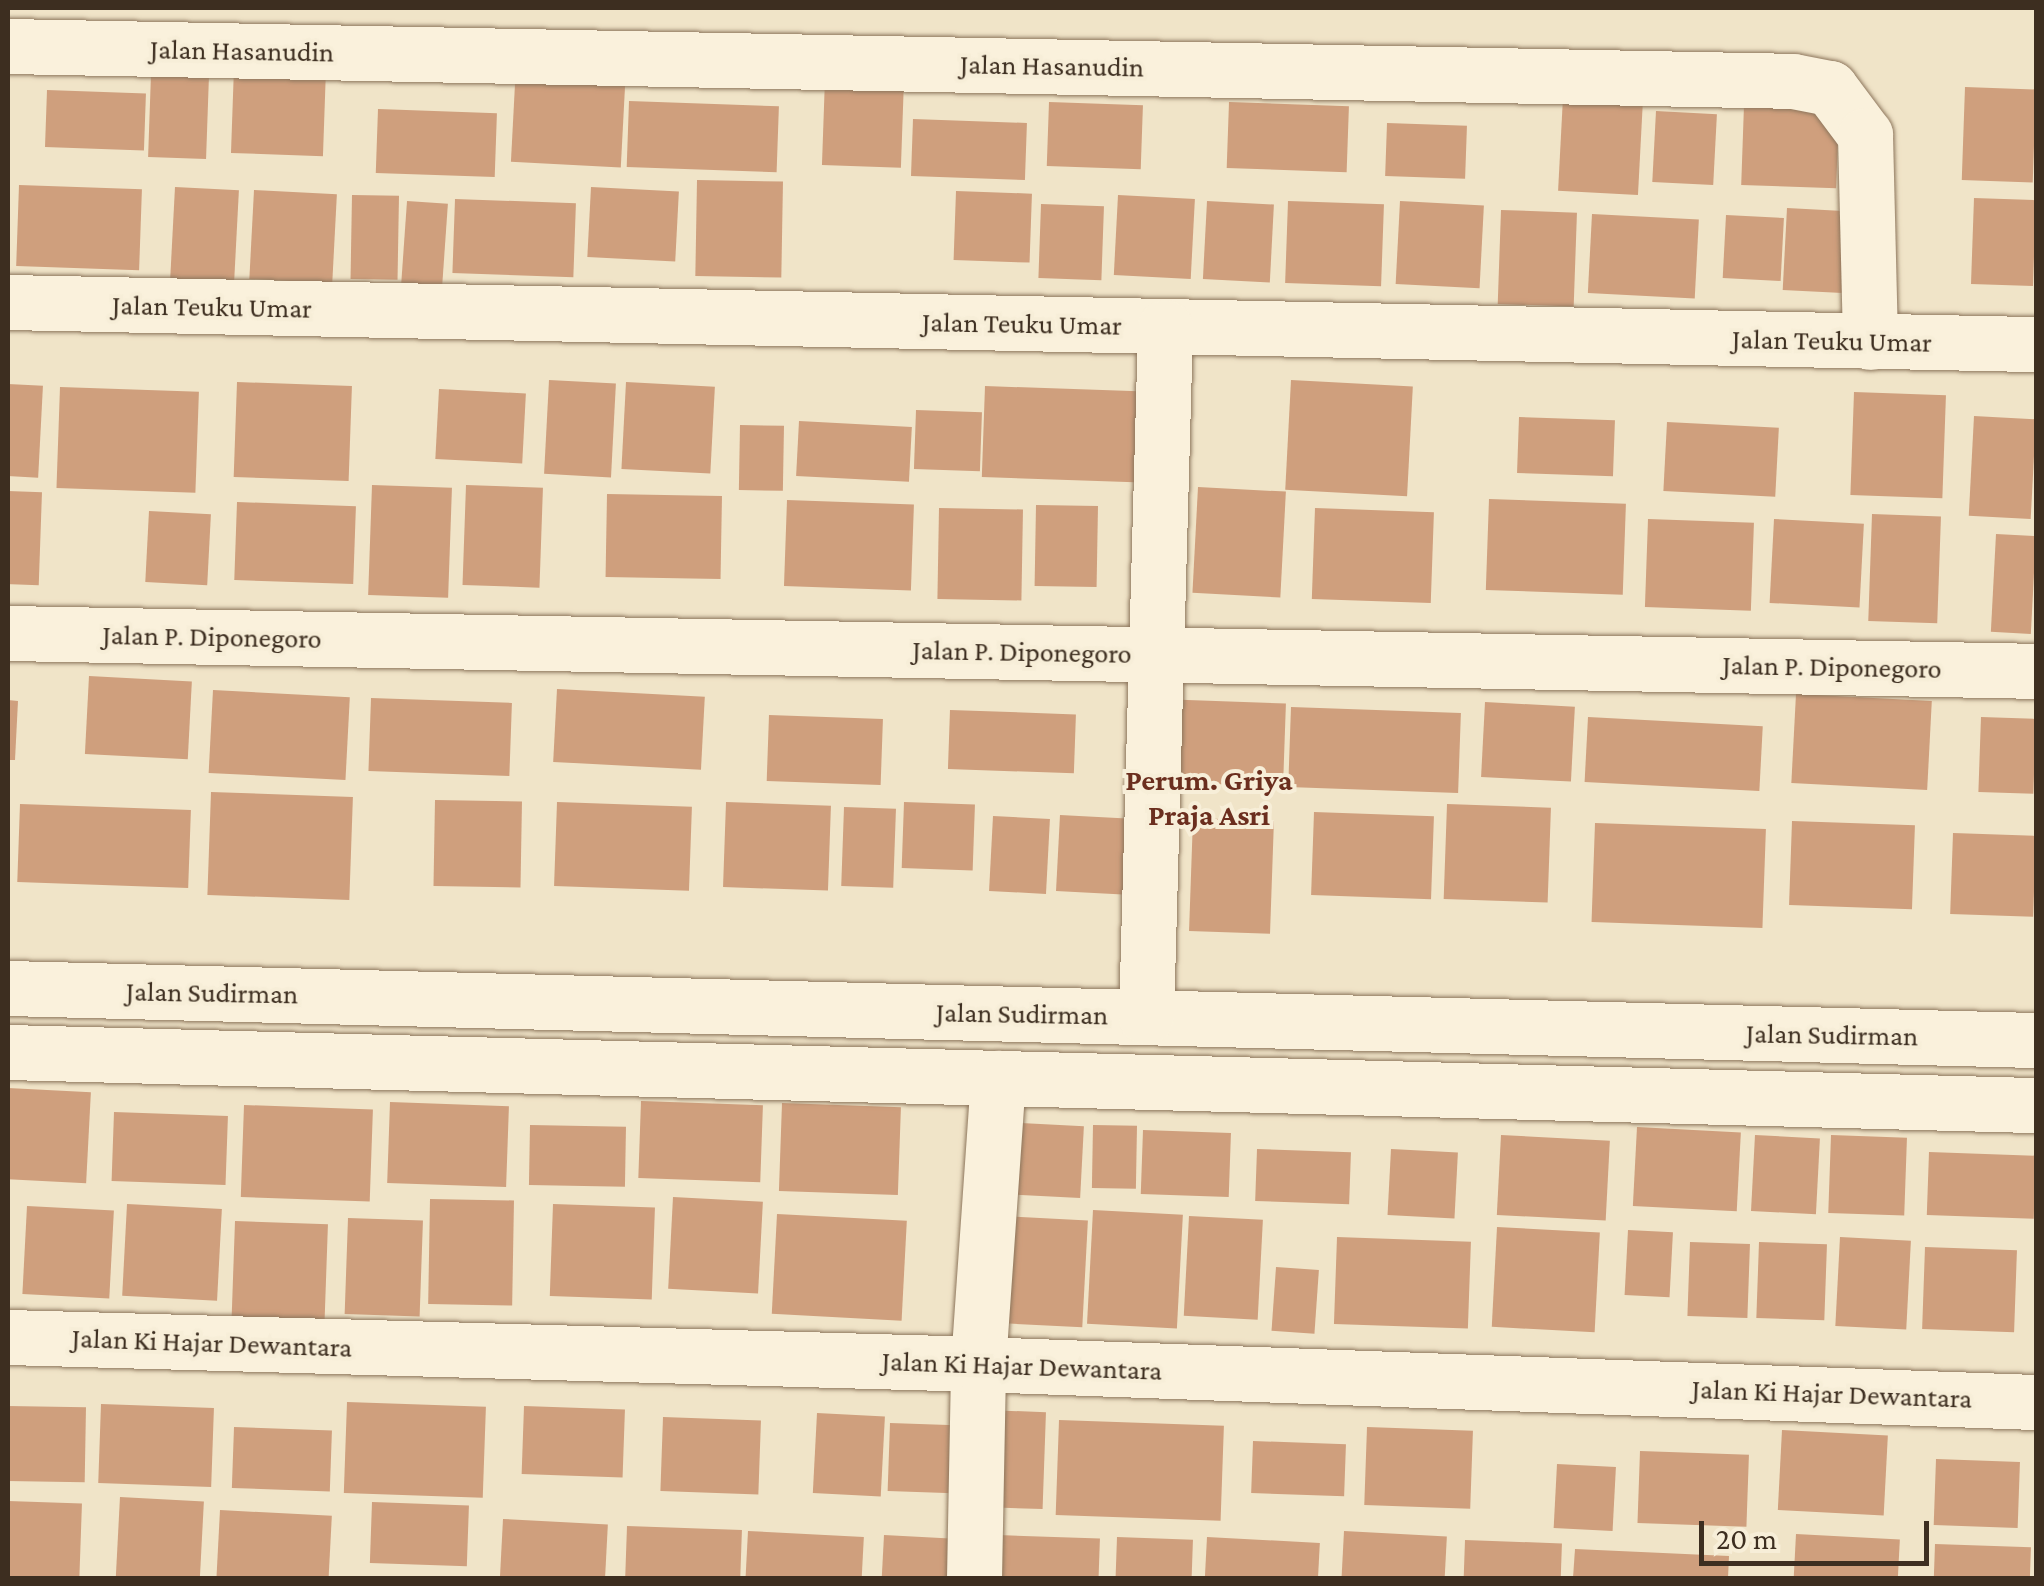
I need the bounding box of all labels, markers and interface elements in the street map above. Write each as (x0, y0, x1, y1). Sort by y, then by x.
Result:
street label: Jalan Hasanudin (150, 33, 334, 69)
street label: Jalan Hasanudin (960, 48, 1144, 84)
street label: Jalan Teuku Umar (112, 288, 312, 326)
street label: Jalan Teuku Umar (922, 305, 1122, 343)
street label: Jalan Teuku Umar (1732, 322, 1932, 360)
street label: Jalan P. Diponegoro (102, 618, 322, 656)
street label: Jalan P. Diponegoro (912, 633, 1132, 671)
street label: Jalan P. Diponegoro (1722, 648, 1942, 686)
district label: Perum. Griya Praja Asri (1125, 762, 1293, 832)
street label: Jalan Sudirman (126, 975, 298, 1011)
street label: Jalan Sudirman (936, 996, 1108, 1032)
street label: Jalan Sudirman (1746, 1017, 1918, 1053)
street label: Jalan Ki Hajar Dewantara (71, 1321, 353, 1365)
street label: Jalan Ki Hajar Dewantara (881, 1344, 1163, 1388)
street label: Jalan Ki Hajar Dewantara (1691, 1372, 1973, 1416)
scale bar (1704, 1501, 1934, 1563)
text: 20 m (1716, 1522, 1777, 1555)

